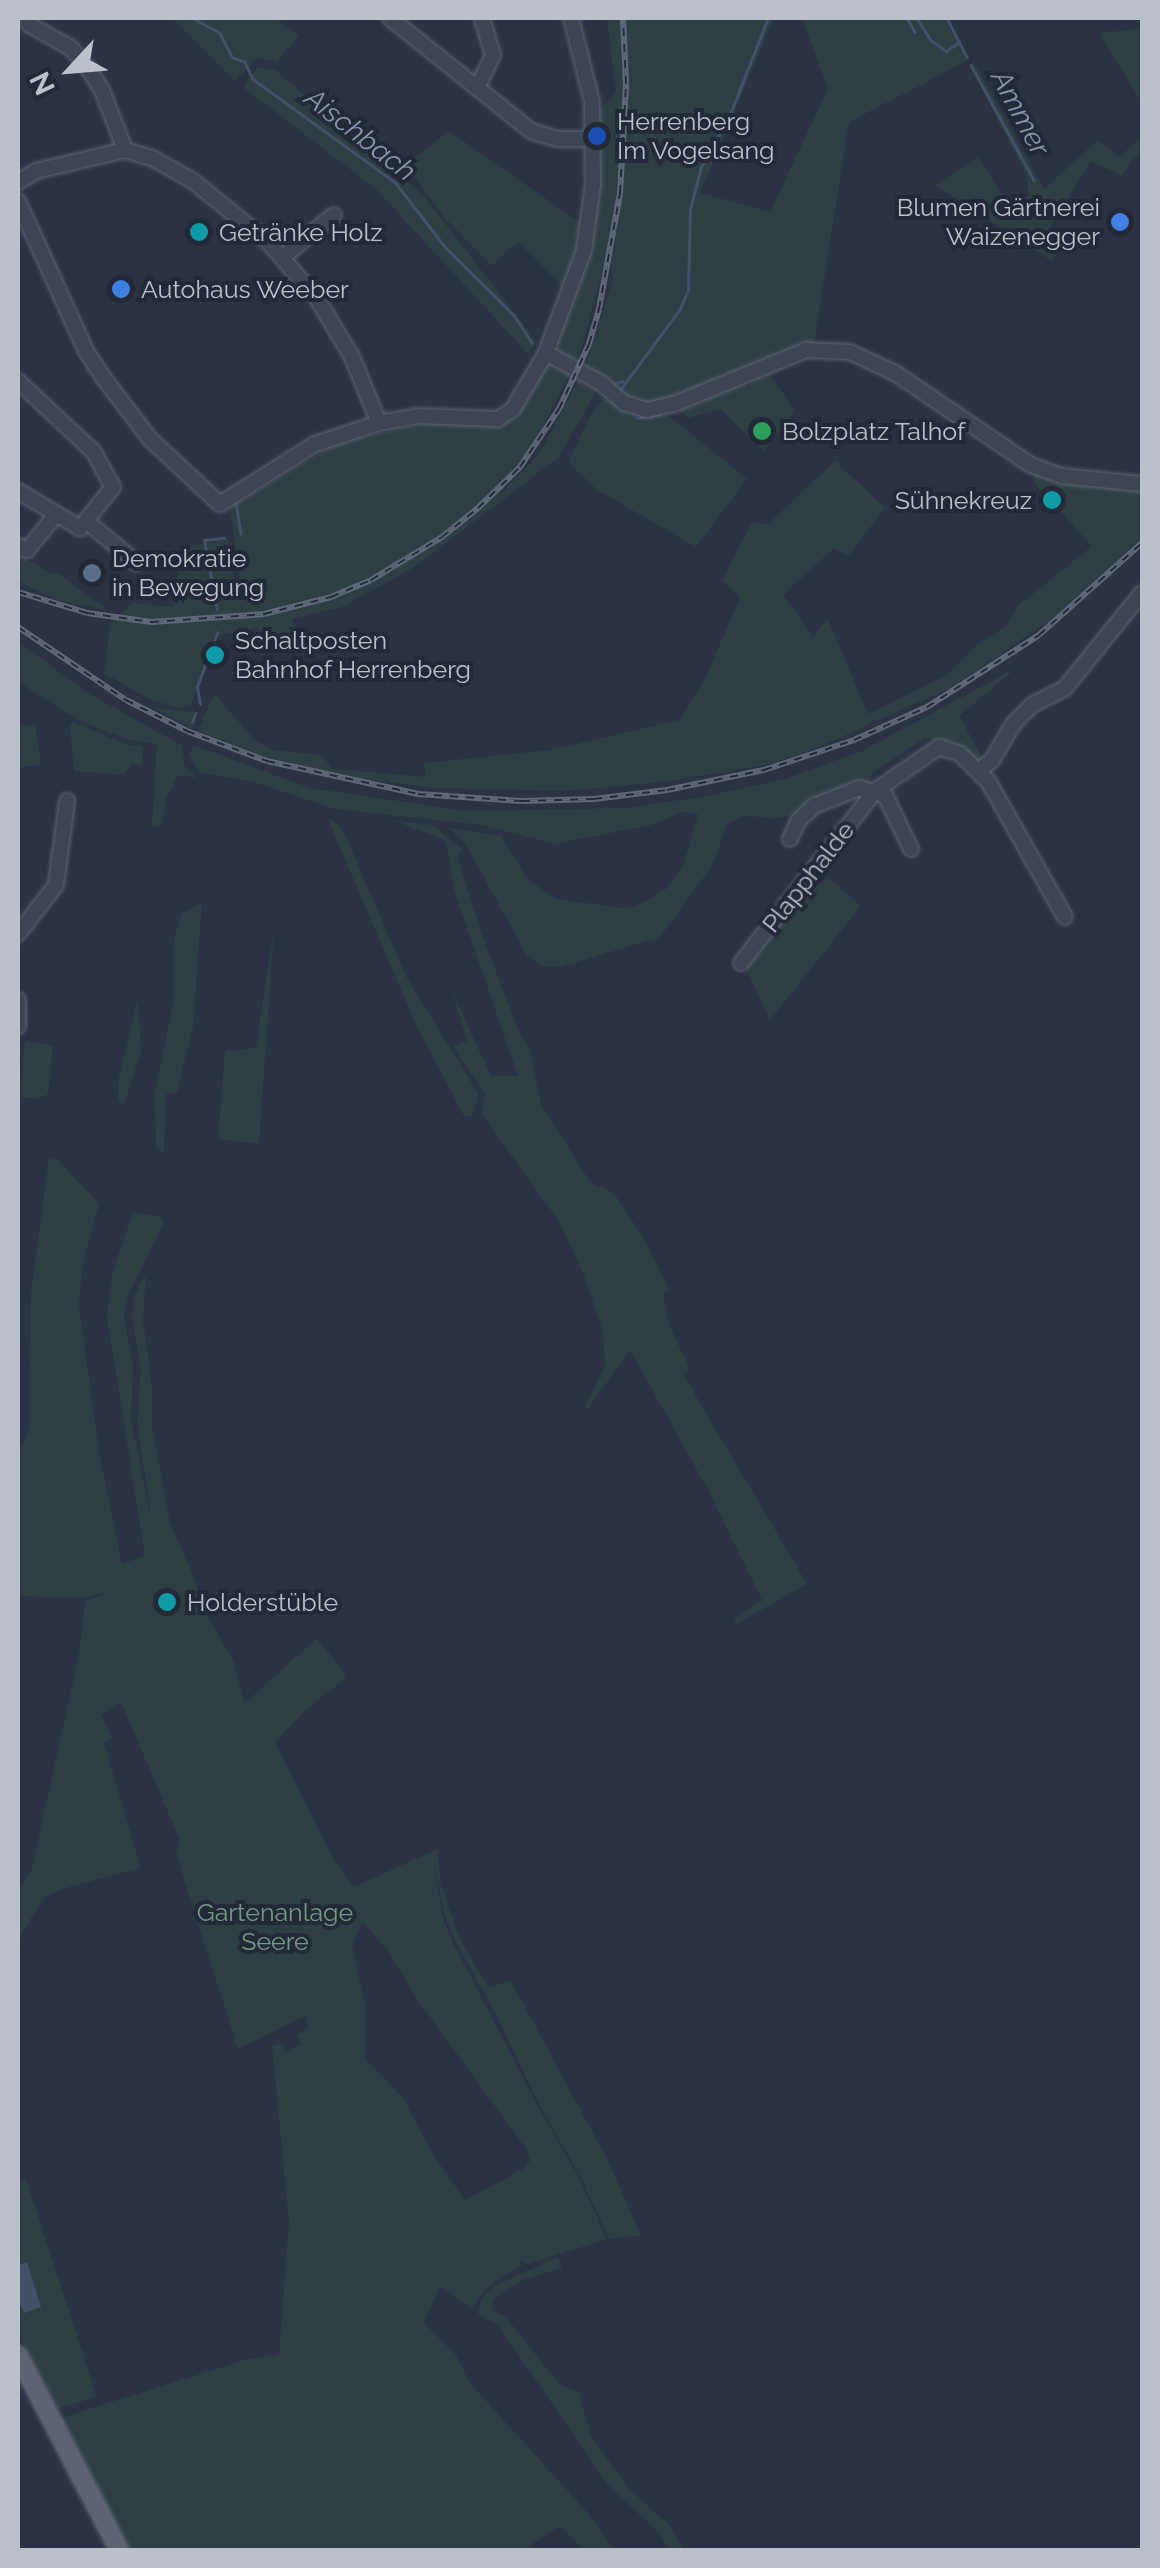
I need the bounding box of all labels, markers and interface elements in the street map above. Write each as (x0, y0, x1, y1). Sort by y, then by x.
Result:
north arrow (20, 20, 120, 120)
water label: Ammer (984, 65, 1056, 161)
text: N (23, 67, 62, 100)
water label: Aischbach (298, 81, 422, 189)
place label: Herrenberg Im Vogelsang (617, 107, 775, 166)
marker: Herrenberg Im Vogelsang (586, 125, 608, 147)
place label: Blumen Gärtnerei Waizenegger (897, 193, 1100, 252)
marker: Blumen Gärtnerei Waizenegger (1109, 211, 1131, 233)
place label: Getränke Holz (219, 217, 383, 247)
marker: Getränke Holz (188, 221, 210, 243)
place label: Autohaus Weeber (141, 274, 350, 304)
marker: Autohaus Weeber (110, 278, 132, 300)
place label: Bolzplatz Talhof (782, 416, 966, 446)
marker: Bolzplatz Talhof (751, 420, 773, 442)
place label: Sühnekreuz (895, 485, 1032, 515)
marker: Sühnekreuz (1041, 489, 1063, 511)
place label: Demokratie in Bewegung (112, 544, 264, 603)
marker: Demokratie in Bewegung (81, 562, 103, 584)
place label: Schaltposten Bahnhof Herrenberg (235, 626, 472, 685)
marker: Schaltposten Bahnhof Herrenberg (204, 644, 226, 666)
street label: Plapphalde (756, 816, 860, 938)
place label: Holderstüble (187, 1587, 338, 1617)
marker: Holderstüble (156, 1591, 178, 1613)
park label: Gartenanlage Seere (197, 1898, 353, 1957)

